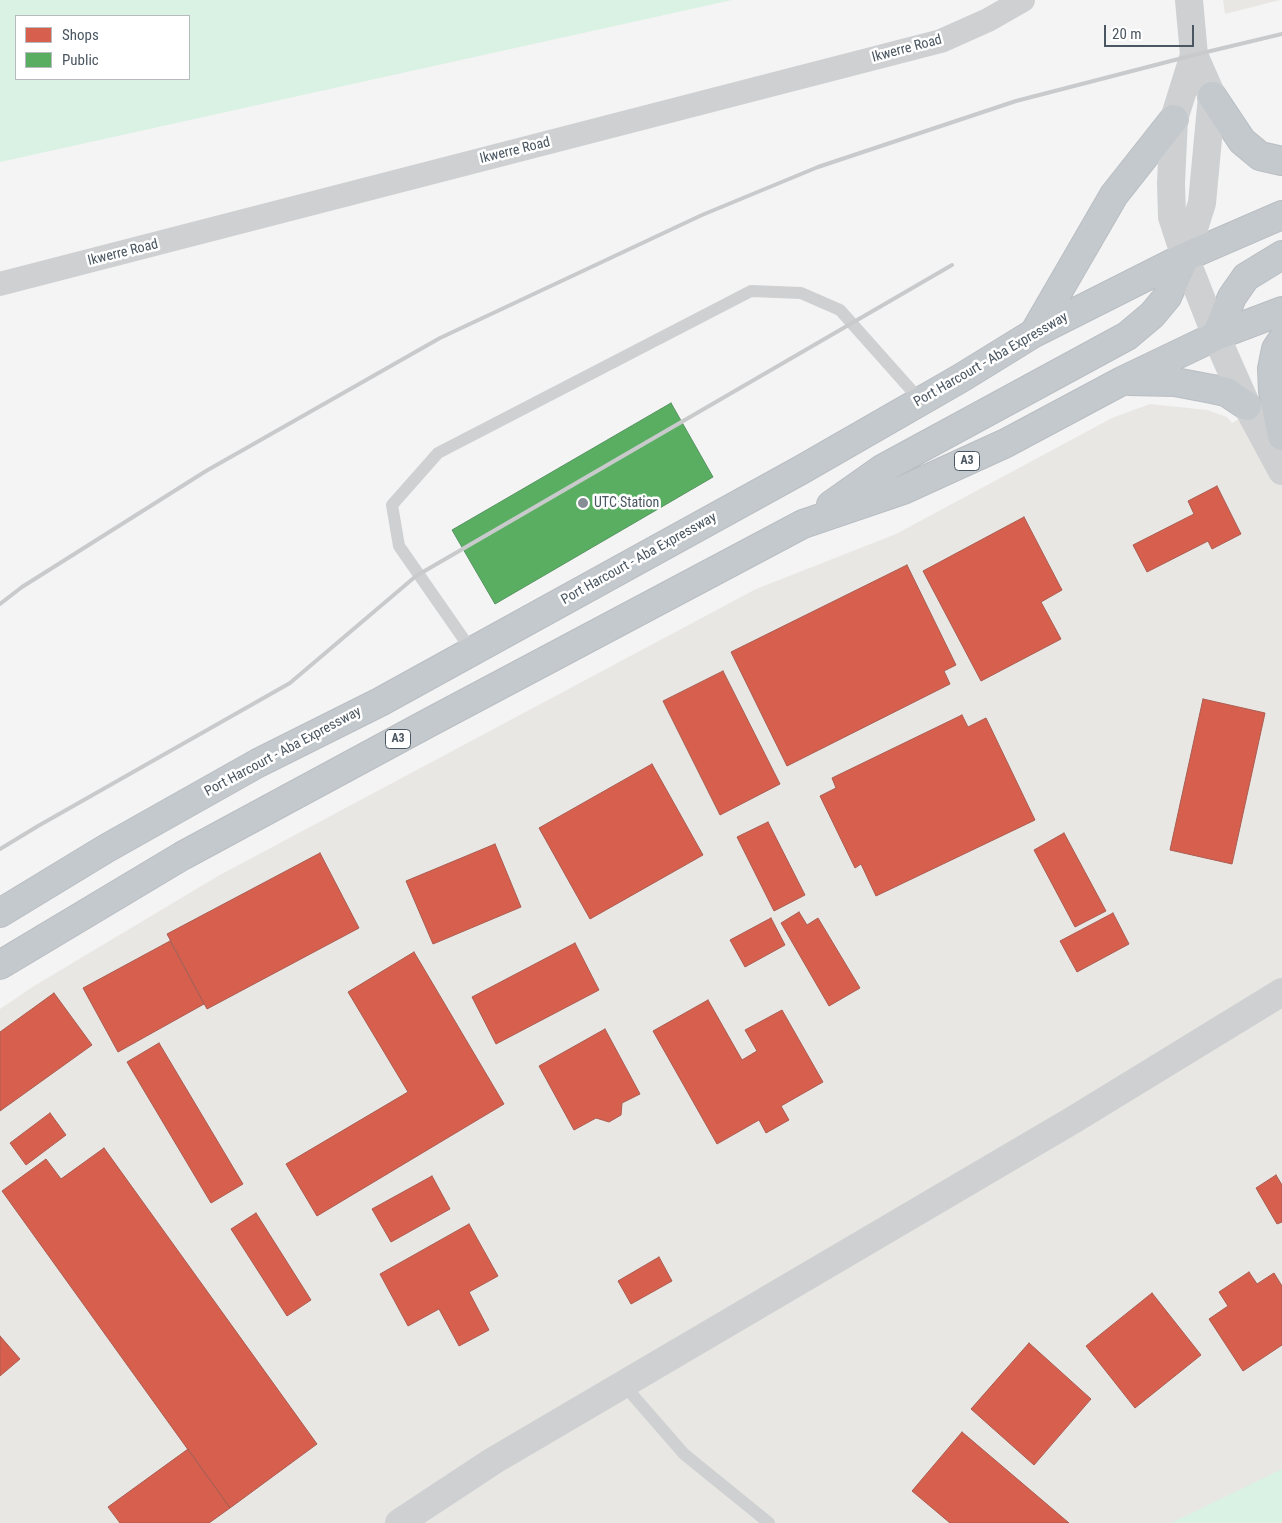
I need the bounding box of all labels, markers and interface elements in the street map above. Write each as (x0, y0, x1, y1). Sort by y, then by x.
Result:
legend (15, 15, 190, 80)
scale bar (1107, 15, 1197, 47)
text: 20 m (1112, 25, 1142, 43)
text: Shops (62, 26, 99, 44)
street label: Ikwerre Road (870, 32, 944, 66)
text: Public (62, 51, 99, 69)
street label: Ikwerre Road (478, 134, 552, 168)
street label: Ikwerre Road (86, 236, 160, 270)
street label: Port Harcourt - Aba Expressway (911, 309, 1071, 411)
road number: A3 (954, 452, 980, 471)
place label: UTC Station (594, 495, 659, 511)
marker: UTC Station (576, 496, 590, 510)
street label: Port Harcourt - Aba Expressway (558, 509, 720, 609)
street label: Port Harcourt - Aba Expressway (202, 704, 364, 800)
road number: A3 (386, 730, 410, 749)

